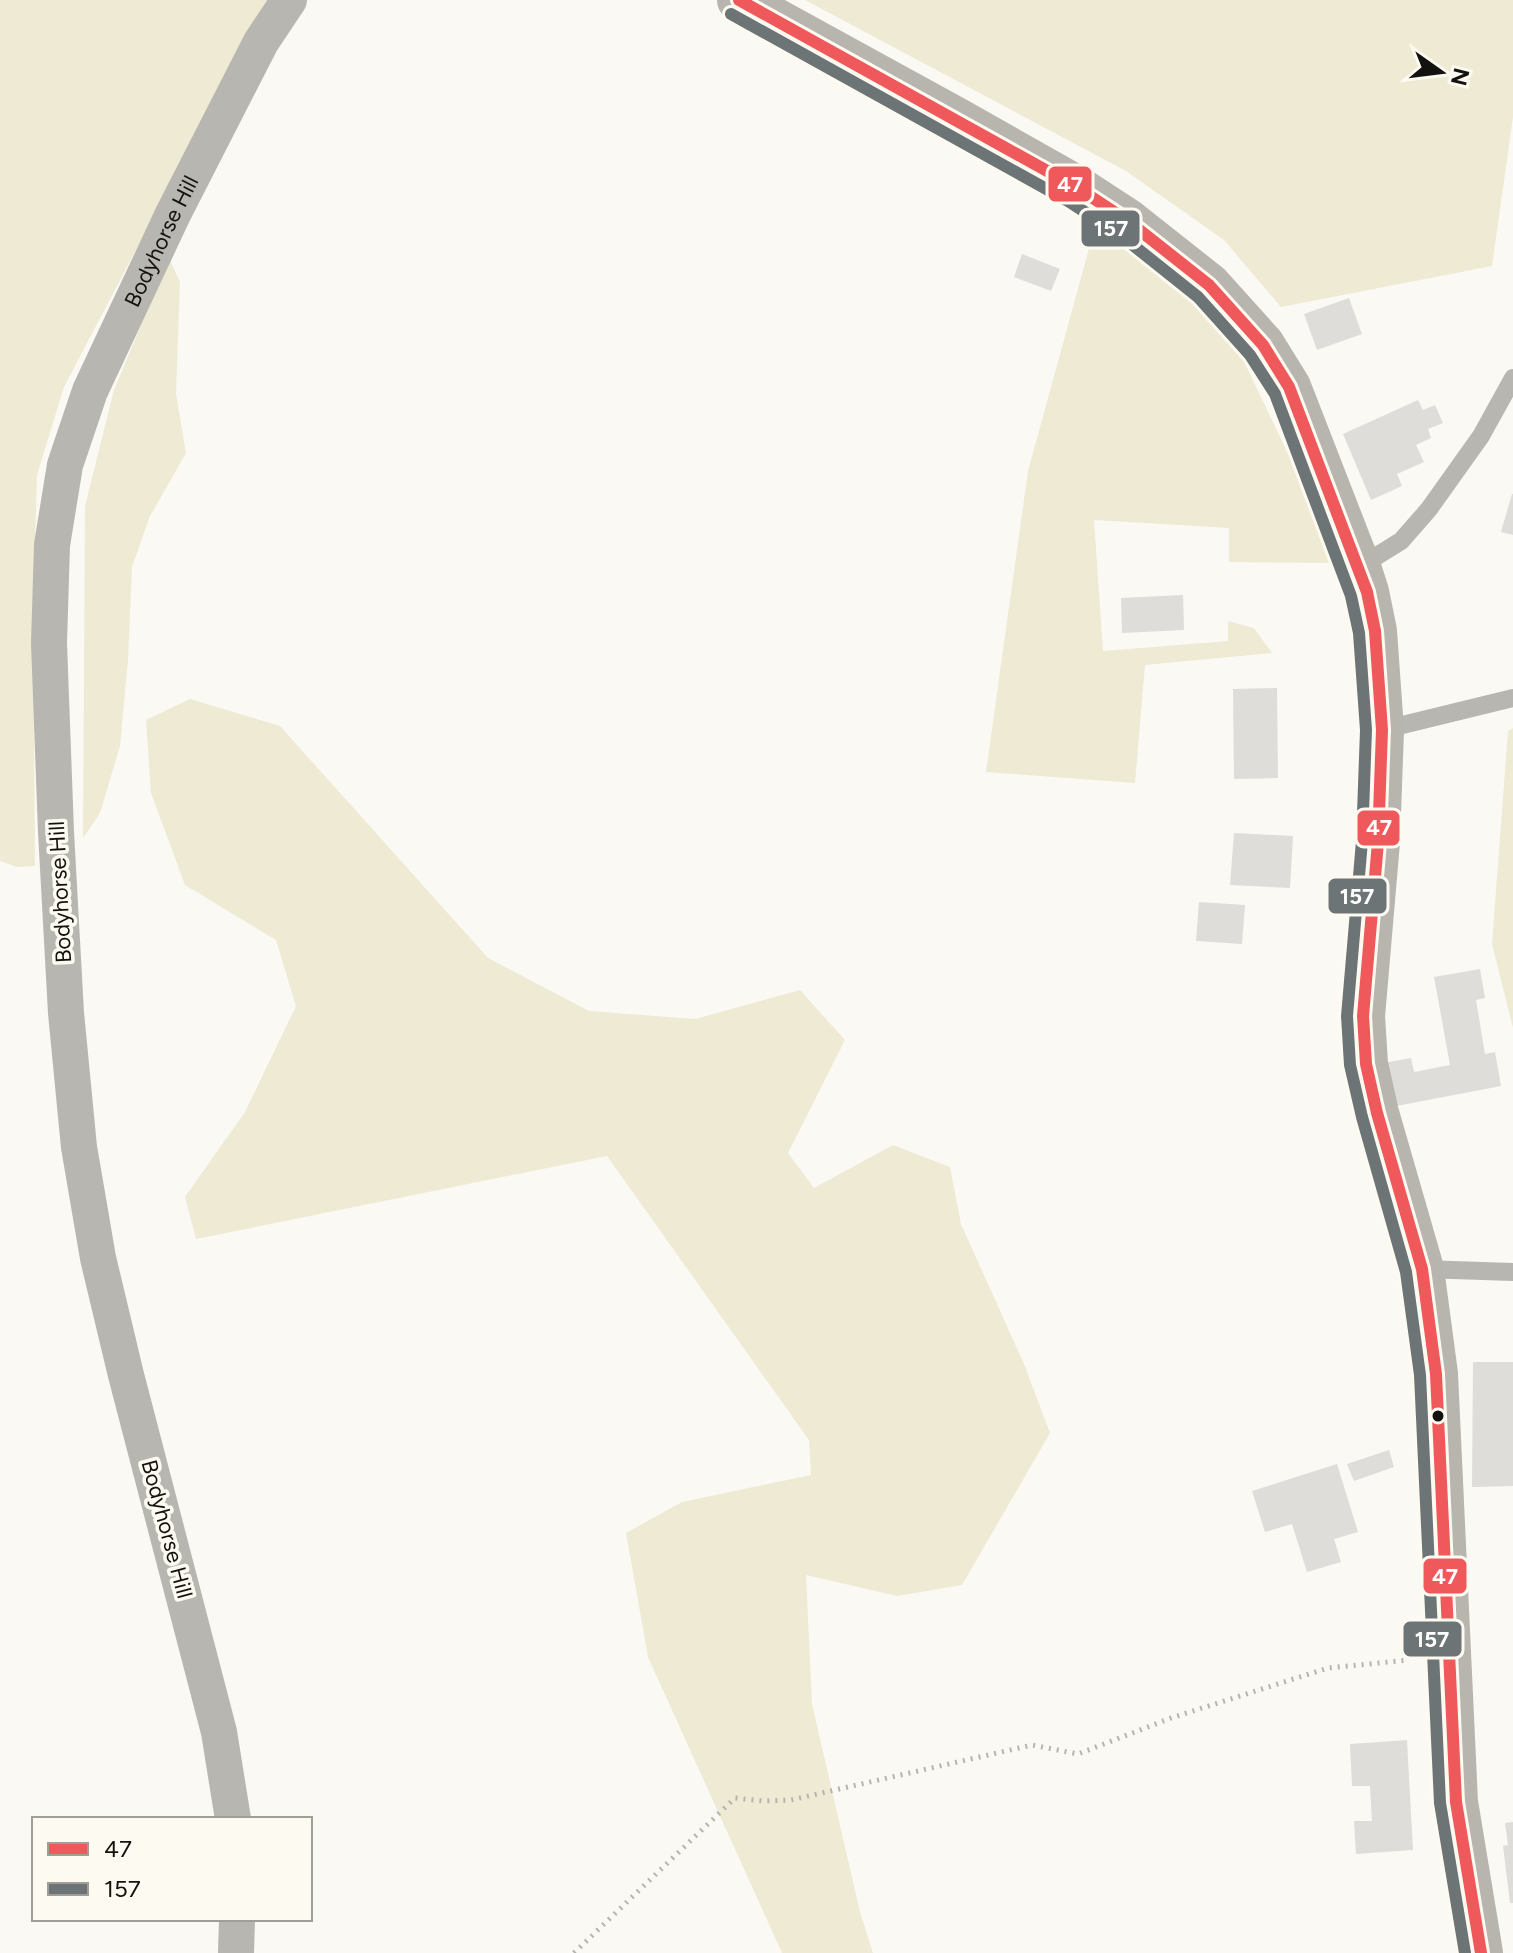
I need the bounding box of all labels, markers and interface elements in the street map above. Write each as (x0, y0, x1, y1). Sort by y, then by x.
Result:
north arrow (1401, 32, 1481, 112)
text: N (1445, 65, 1475, 88)
line badge: 47 (1047, 165, 1093, 203)
street label: Bodyhorse Hill (118, 171, 204, 311)
text: 47 (1057, 171, 1083, 198)
line badge: 157 (1080, 209, 1141, 248)
text: 157 (1094, 215, 1128, 242)
line badge: 47 (1356, 809, 1401, 847)
text: 47 (1366, 814, 1392, 841)
street label: Bodyhorse Hill (43, 820, 77, 964)
line badge: 157 (1327, 877, 1388, 915)
text: 157 (1340, 883, 1374, 910)
unlabelled marker (1430, 1408, 1446, 1424)
street label: Bodyhorse Hill (136, 1457, 198, 1601)
line badge: 47 (1422, 1557, 1468, 1595)
text: 47 (1432, 1563, 1458, 1590)
line badge: 157 (1402, 1620, 1463, 1658)
text: 157 (1415, 1626, 1449, 1653)
legend (32, 1817, 312, 1921)
text: 47 (104, 1834, 132, 1863)
text: 157 (104, 1874, 141, 1903)

